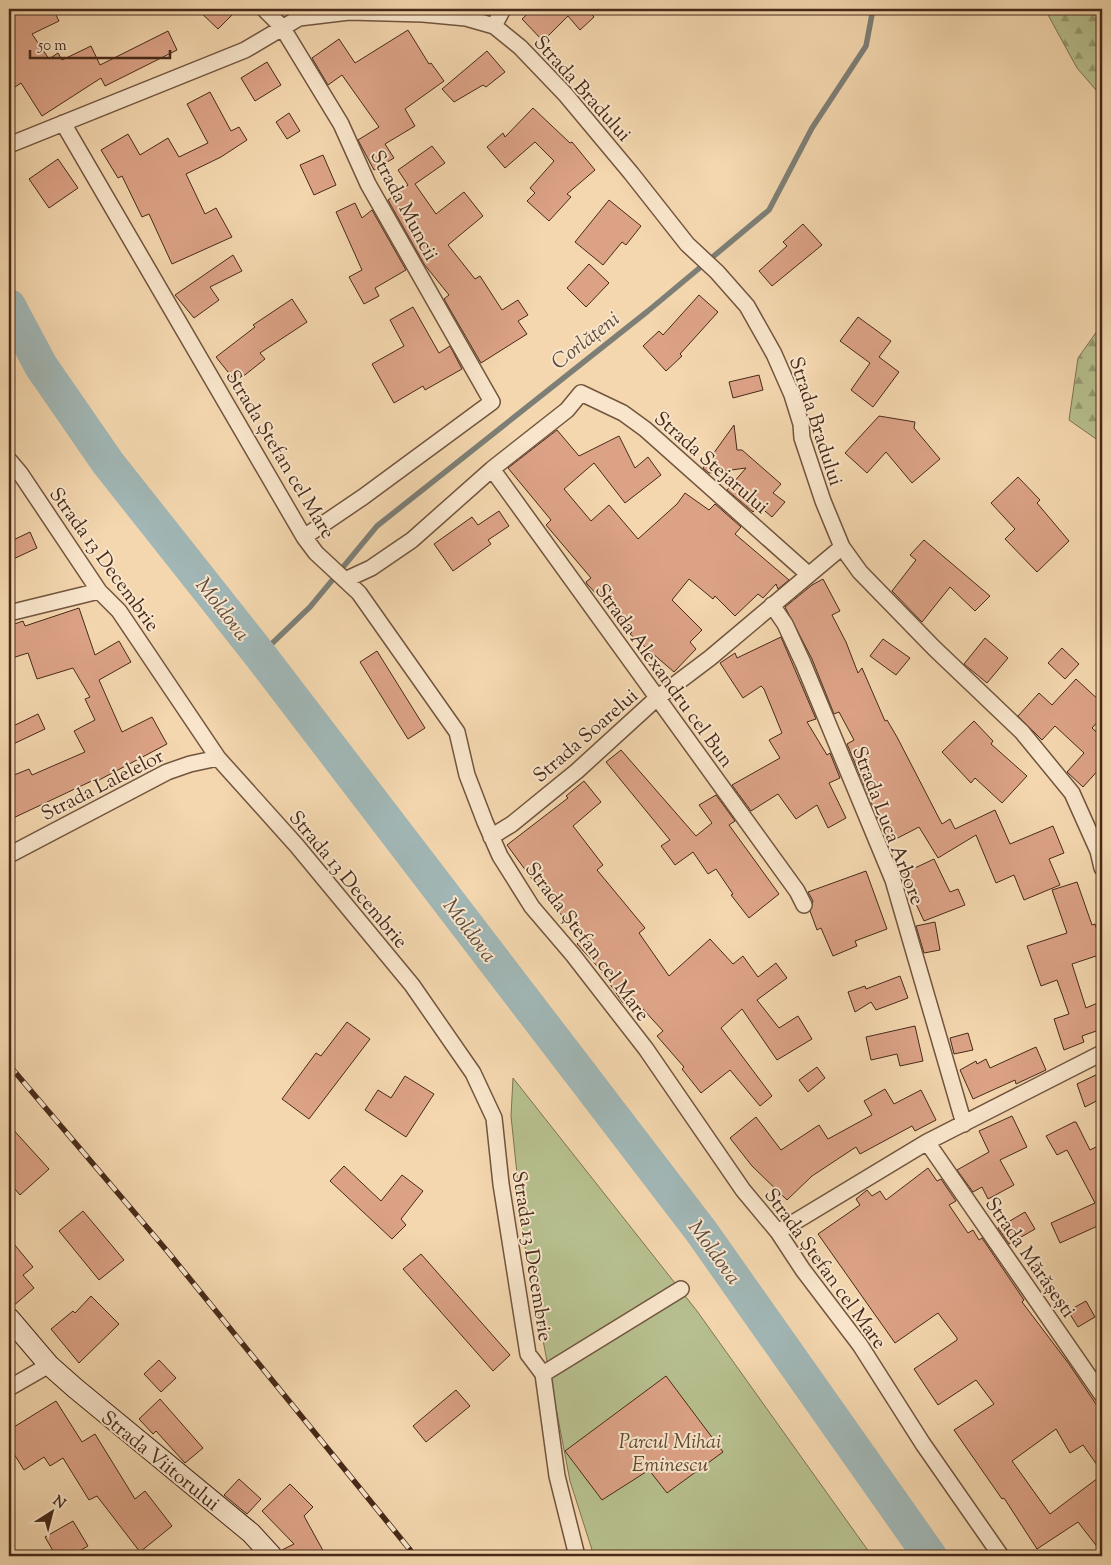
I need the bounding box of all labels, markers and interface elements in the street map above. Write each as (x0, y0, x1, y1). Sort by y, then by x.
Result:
scale bar (30, 28, 170, 60)
street label: Strada Bradului (525, 30, 637, 149)
text: 50 m (37, 36, 67, 57)
street label: Strada Muncii (361, 146, 444, 267)
water label: Corlățeni (546, 305, 627, 378)
street label: Strada Bradului (780, 353, 849, 490)
street label: Strada Ștefan cel Mare (217, 365, 341, 545)
street label: Strada Stejarului (646, 406, 774, 522)
street label: Strada 13 Decembrie (41, 482, 165, 639)
water label: Moldova (187, 572, 256, 648)
street label: Strada Alexandru cel Bun (586, 579, 740, 775)
street label: Strada Soarelui (528, 683, 646, 791)
street label: Strada Luca Arbore (843, 742, 930, 909)
street label: Strada Lalelelor (37, 743, 170, 830)
street label: Strada 13 Decembrie (281, 805, 414, 956)
street label: Strada Ștefan cel Mare (516, 857, 656, 1028)
water label: Moldova (434, 893, 502, 970)
street label: Strada 13 Decembrie (503, 1169, 558, 1344)
street label: Strada Ștefan cel Mare (756, 1183, 892, 1356)
street label: Strada Mărășești (976, 1192, 1082, 1325)
water label: Moldova (680, 1215, 747, 1292)
street label: Strada Viitorului (94, 1405, 225, 1519)
park label: Parcul Mihai Eminescu (619, 1429, 721, 1481)
north arrow (28, 1488, 78, 1538)
text: N (48, 1492, 69, 1514)

